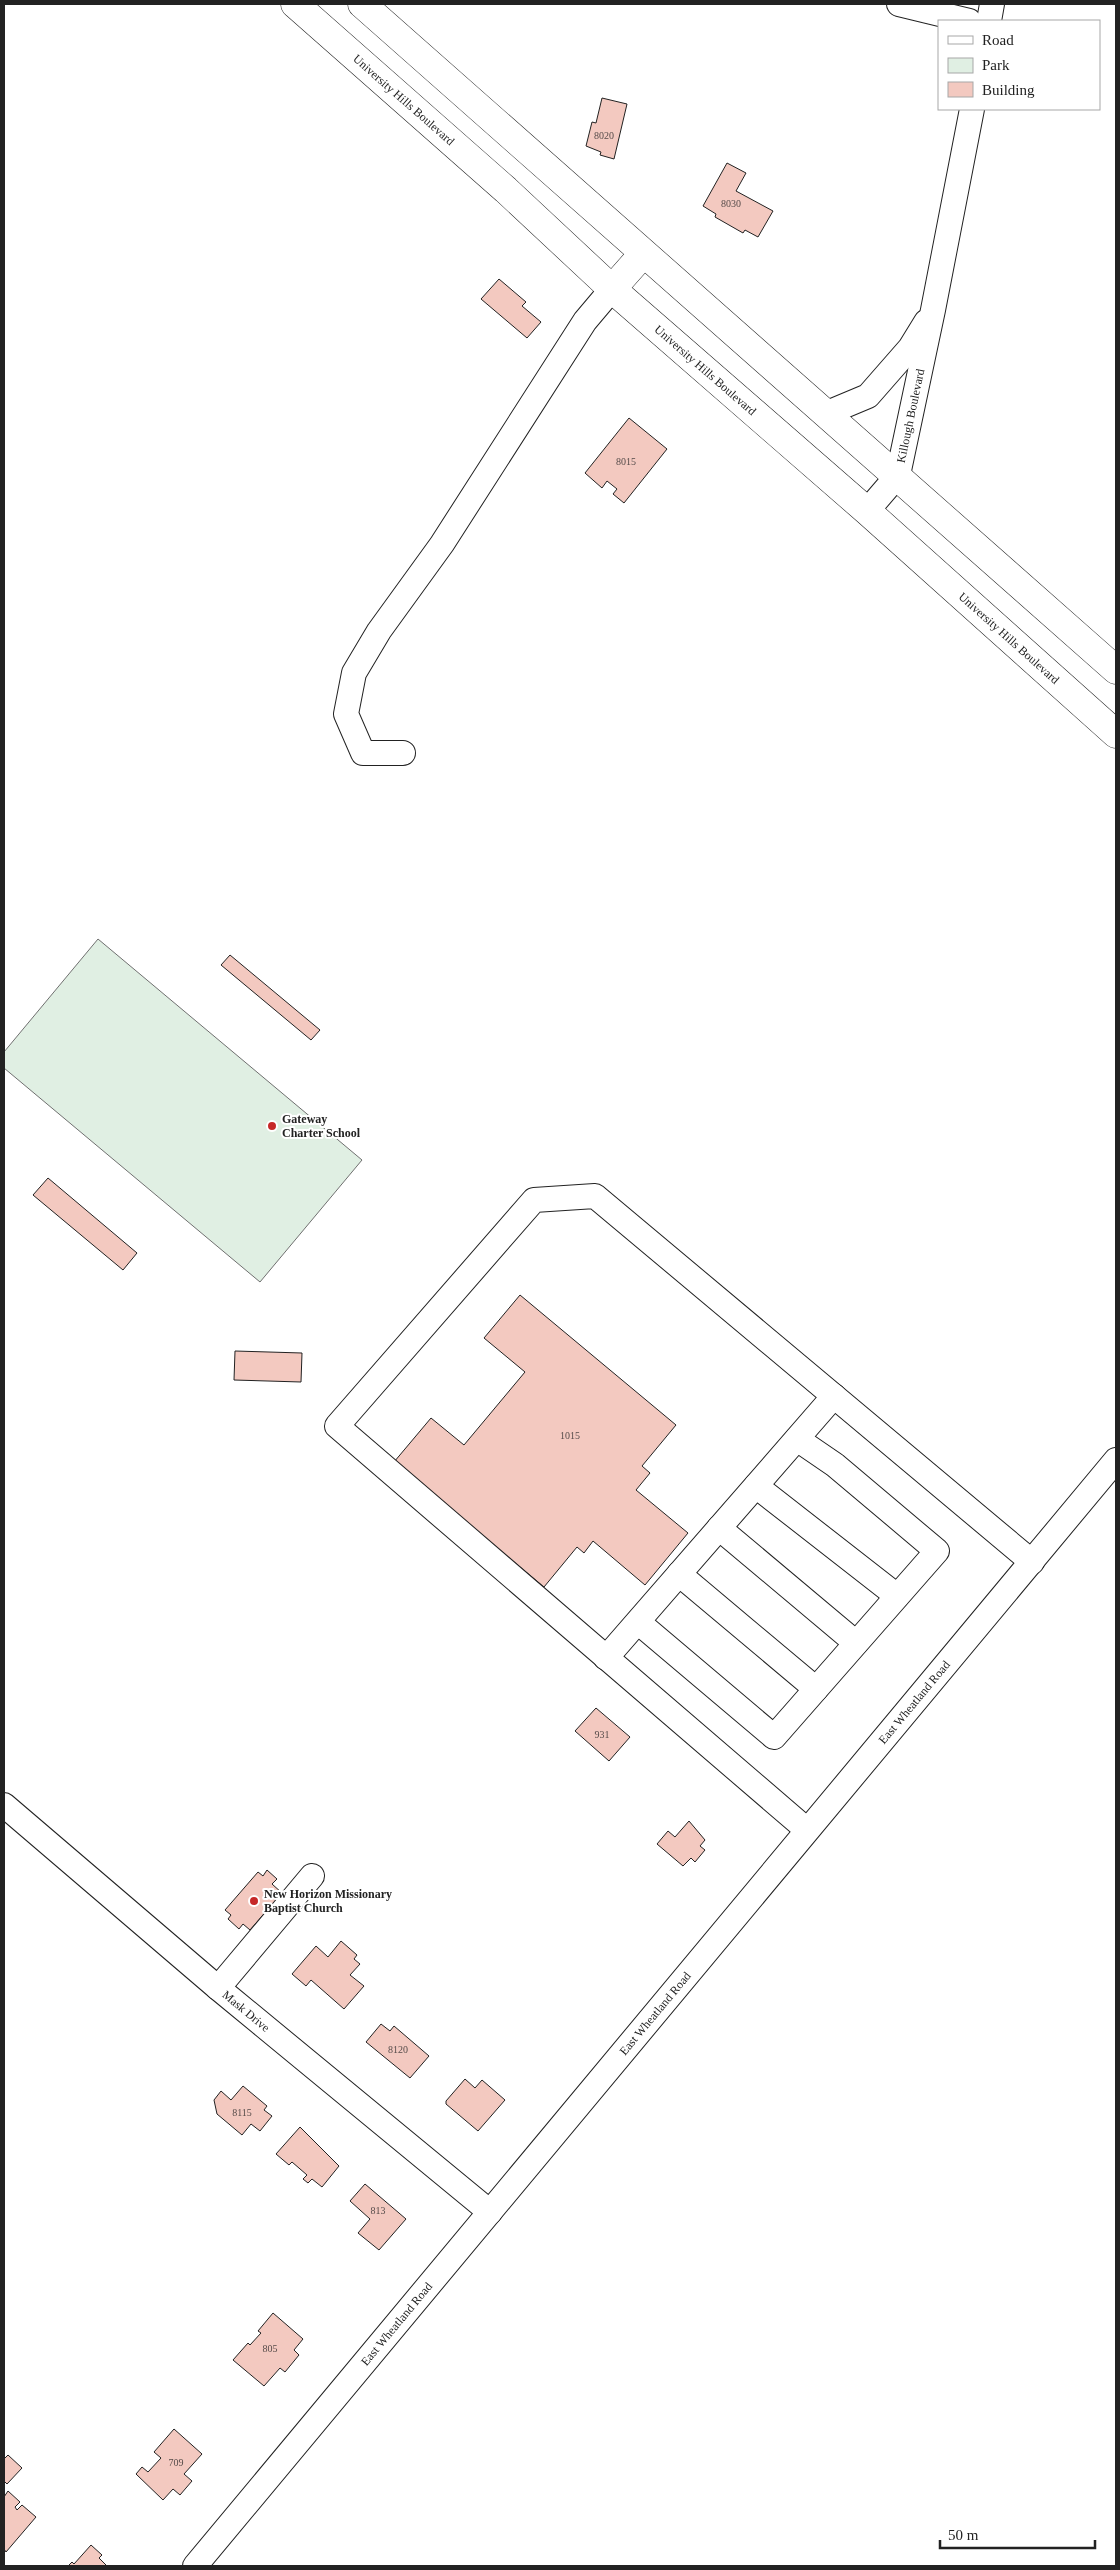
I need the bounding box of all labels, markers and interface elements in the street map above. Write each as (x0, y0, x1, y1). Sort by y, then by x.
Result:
legend (938, 20, 1100, 110)
text: Road (982, 32, 1014, 48)
street label: University Hills Boulevard (350, 52, 457, 148)
text: Park (982, 57, 1010, 73)
text: Building (982, 82, 1035, 98)
house number: 8020 (594, 130, 614, 141)
house number: 8030 (721, 198, 741, 209)
street label: University Hills Boulevard (652, 322, 759, 418)
street label: Killough Boulevard (894, 368, 927, 464)
house number: 8015 (616, 456, 636, 467)
street label: University Hills Boulevard (956, 590, 1062, 687)
place label: Gateway Charter School (282, 1112, 361, 1140)
marker: Gateway Charter School (266, 1120, 278, 1132)
house number: 1015 (560, 1430, 580, 1441)
street label: East Wheatland Road (876, 1658, 953, 1747)
house number: 931 (595, 1729, 610, 1740)
place label: New Horizon Missionary Baptist Church (264, 1887, 392, 1915)
marker: New Horizon Missionary Baptist Church (248, 1895, 260, 1907)
street label: East Wheatland Road (616, 1969, 694, 2058)
street label: Mask Drive (220, 1988, 273, 2035)
house number: 8120 (388, 2044, 408, 2055)
house number: 8115 (232, 2107, 252, 2118)
house number: 813 (371, 2205, 386, 2216)
street label: East Wheatland Road (358, 2280, 435, 2368)
house number: 805 (263, 2343, 278, 2354)
house number: 709 (169, 2457, 184, 2468)
scale bar (940, 2518, 1095, 2550)
text: 50 m (948, 2527, 979, 2543)

